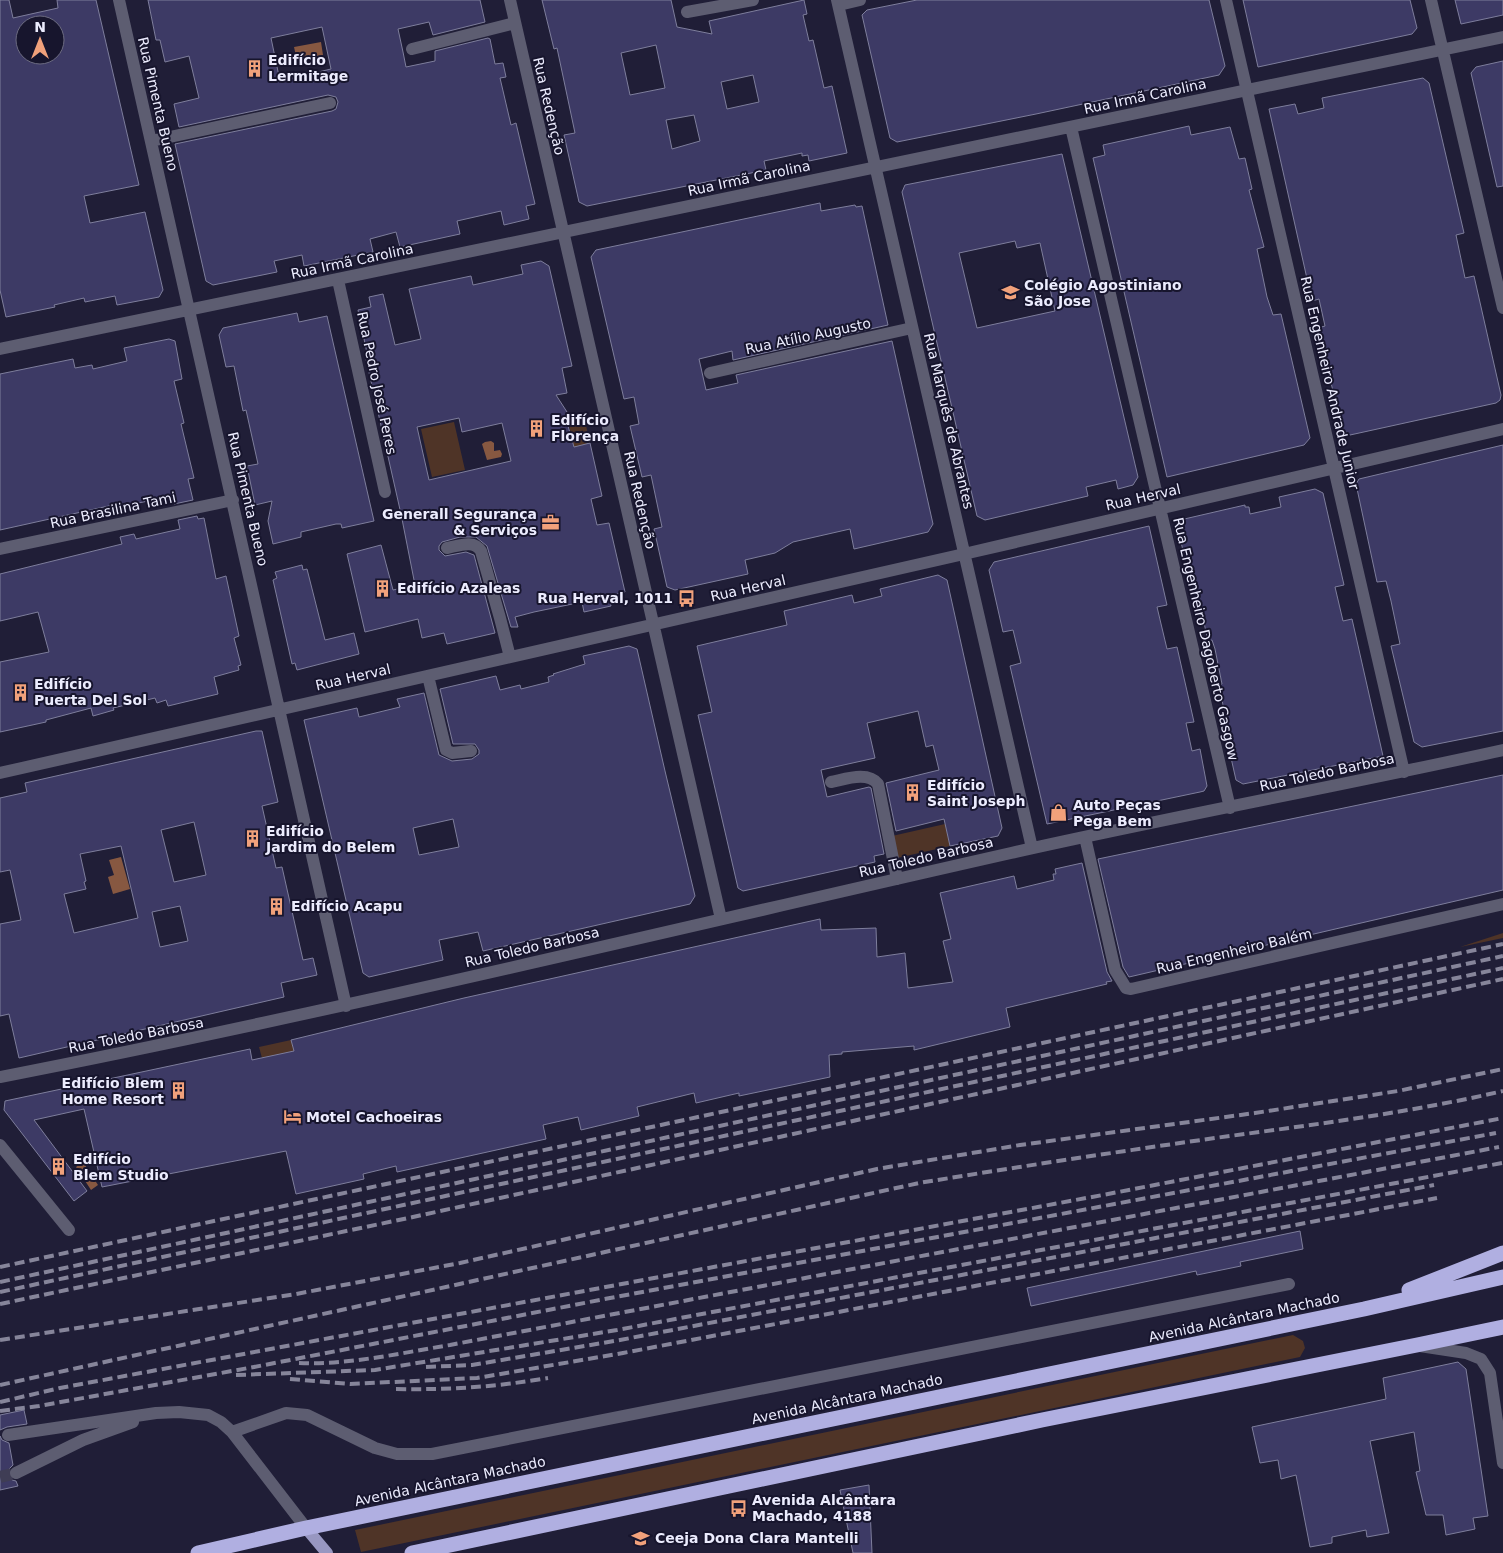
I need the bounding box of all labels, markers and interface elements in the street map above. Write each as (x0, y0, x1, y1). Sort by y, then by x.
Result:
north arrow (15, 15, 65, 65)
text: N (34, 19, 46, 35)
street label: Rua Pimenta Bueno (135, 35, 181, 173)
place label: Edifício Lermitage (268, 52, 348, 84)
street label: Rua Redenção (530, 56, 568, 156)
building icon: Edifício Lermitage (244, 58, 264, 78)
street label: Rua Irmã Carolina (1082, 75, 1208, 117)
street label: Rua Irmã Carolina (686, 157, 812, 199)
street label: Rua Irmã Carolina (289, 240, 415, 282)
street label: Rua Engenheiro Andrade Junior (1298, 275, 1362, 492)
place label: Colégio Agostiniano São Jose (1024, 277, 1182, 309)
school or university icon: Colégio Agostiniano São Jose (1000, 283, 1020, 303)
street label: Rua Pedro José Peres (354, 310, 400, 456)
street label: Rua Atílio Augusto (744, 315, 872, 357)
street label: Rua Marquês de Abrantes (921, 331, 977, 511)
place label: Edifício Florença (551, 412, 619, 444)
building icon: Edifício Florença (527, 418, 547, 438)
street label: Rua Pimenta Bueno (225, 430, 271, 568)
street label: Rua Redenção (621, 450, 659, 550)
street label: Rua Herval (1104, 481, 1182, 513)
street label: Rua Brasilina Tami (49, 489, 177, 531)
place label: Generall Segurança & Serviços (382, 506, 537, 538)
office icon: Generall Segurança & Serviços (541, 512, 561, 532)
street label: Rua Engenheiro Dagoberto Gasgow (1170, 516, 1242, 762)
street label: Rua Herval (709, 572, 787, 604)
building icon: Edifício Azaleas (373, 578, 393, 598)
place label: Edifício Azaleas (397, 580, 520, 596)
bus stop icon: Rua Herval, 1011 (677, 588, 697, 608)
place label: Rua Herval, 1011 (537, 590, 673, 606)
street label: Rua Herval (314, 661, 392, 693)
place label: Edifício Puerta Del Sol (34, 676, 147, 708)
building icon: Edifício Puerta Del Sol (10, 682, 30, 702)
street label: Rua Toledo Barbosa (1258, 750, 1396, 794)
place label: Edifício Saint Joseph (927, 777, 1026, 809)
building icon: Edifício Saint Joseph (903, 783, 923, 803)
place label: Auto Peças Pega Bem (1073, 797, 1161, 829)
shop icon: Auto Peças Pega Bem (1049, 803, 1069, 823)
place label: Edifício Jardim do Belem (265, 823, 395, 855)
building icon: Edifício Jardim do Belem (242, 829, 262, 849)
street label: Rua Toledo Barbosa (857, 834, 995, 880)
building icon: Edifício Acapu (267, 896, 287, 916)
place label: Edifício Acapu (291, 898, 402, 914)
street label: Rua Toledo Barbosa (463, 924, 601, 970)
street label: Rua Engenheiro Balém (1155, 925, 1313, 977)
street label: Rua Toledo Barbosa (67, 1014, 205, 1056)
place label: Edifício Blem Home Resort (62, 1075, 164, 1107)
building icon: Edifício Blem Home Resort (168, 1081, 188, 1101)
hotel icon: Motel Cachoeiras (282, 1107, 302, 1127)
place label: Motel Cachoeiras (306, 1109, 442, 1125)
place label: Edifício Blem Studio (73, 1151, 169, 1183)
building icon: Edifício Blem Studio (49, 1157, 69, 1177)
street label: Avenida Alcântara Machado (1147, 1289, 1341, 1345)
street label: Avenida Alcântara Machado (750, 1371, 944, 1427)
street label: Avenida Alcântara Machado (353, 1453, 547, 1509)
place label: Avenida Alcântara Machado, 4188 (752, 1492, 896, 1524)
bus stop icon: Avenida Alcântara Machado, 4188 (728, 1498, 748, 1518)
school or university icon: Ceeja Dona Clara Mantelli (631, 1528, 651, 1548)
place label: Ceeja Dona Clara Mantelli (655, 1530, 859, 1546)

